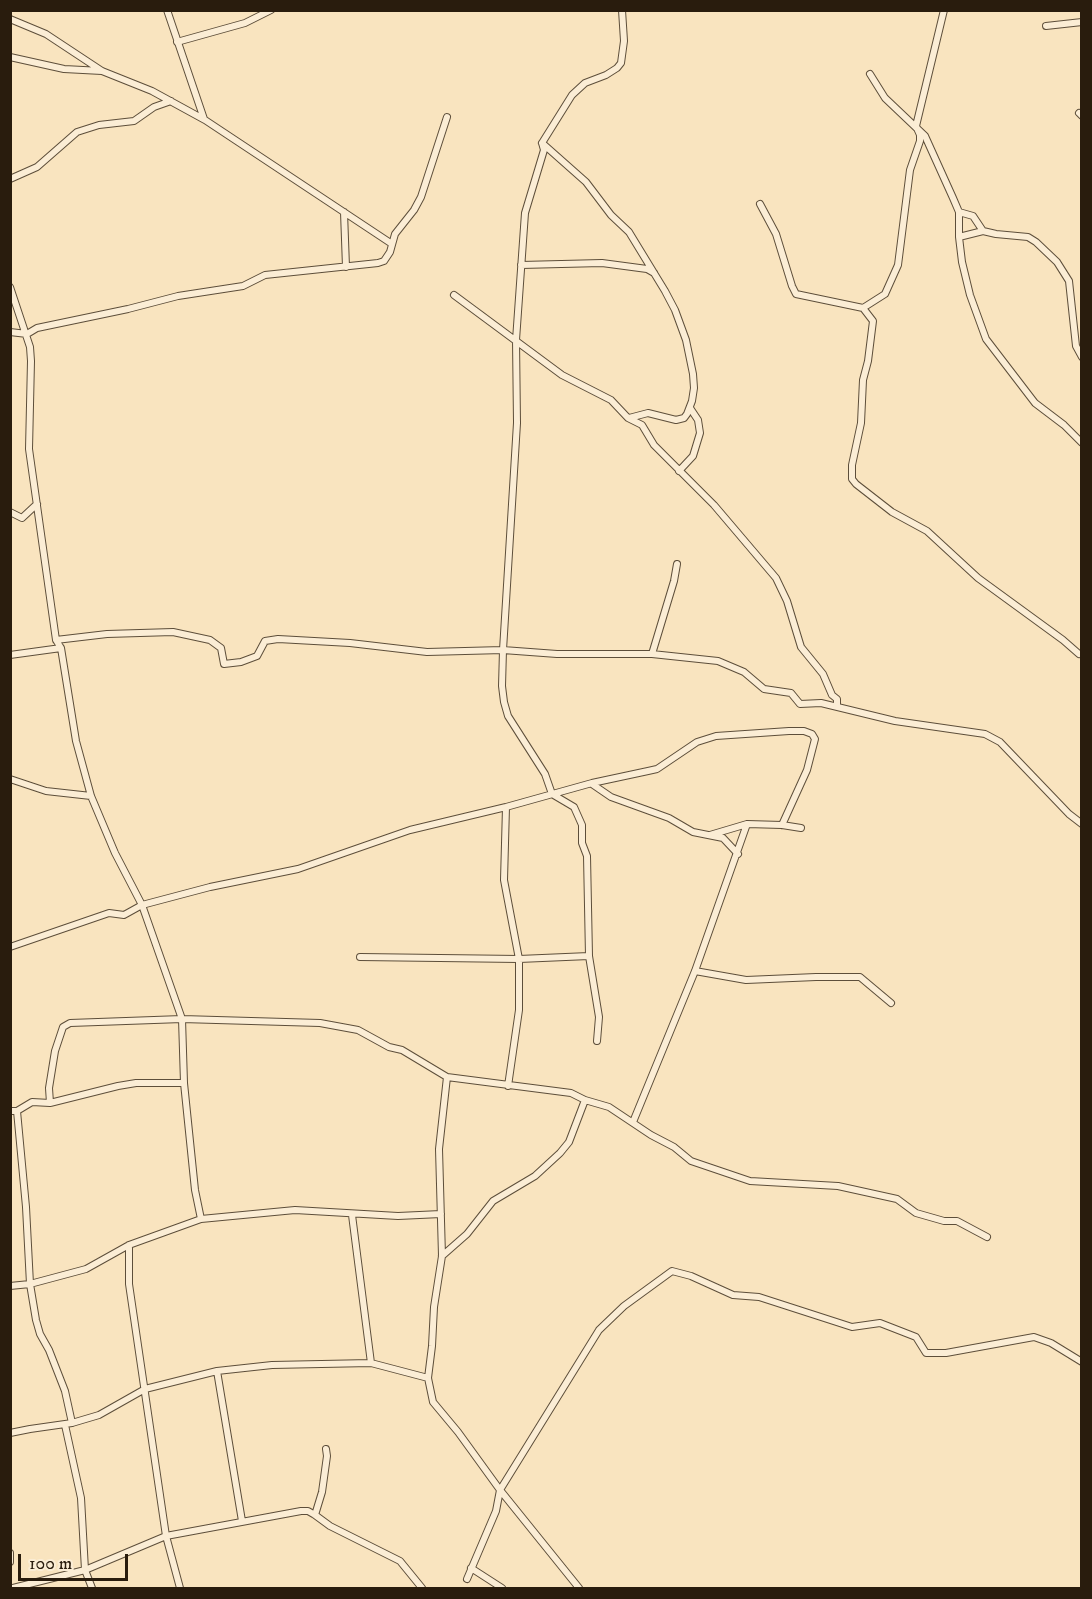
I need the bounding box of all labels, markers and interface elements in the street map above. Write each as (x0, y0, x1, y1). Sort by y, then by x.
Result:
scale bar (21, 1542, 130, 1580)
text: 100 m (29, 1553, 72, 1575)

